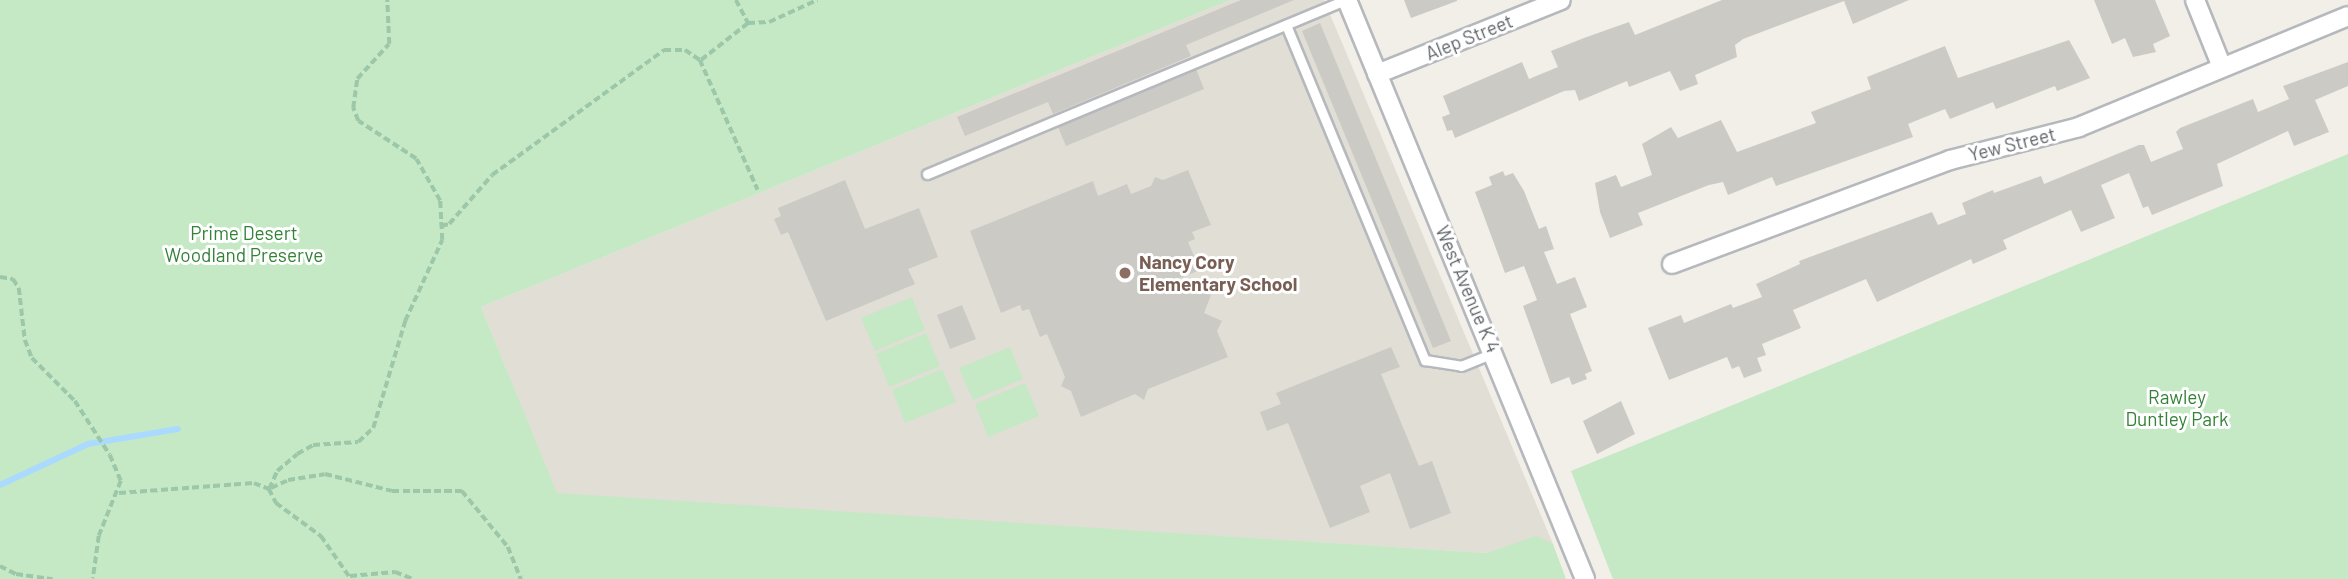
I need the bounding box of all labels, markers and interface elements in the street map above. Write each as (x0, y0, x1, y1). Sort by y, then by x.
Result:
street label: Alep Street (1422, 9, 1516, 65)
street label: Yew Street (1966, 122, 2058, 166)
park label: Prime Desert Woodland Preserve (165, 222, 323, 266)
street label: West Avenue K 4 (1431, 222, 1505, 356)
place label: Nancy Cory Elementary School (1139, 251, 1297, 295)
marker: Nancy Cory Elementary School (1117, 265, 1133, 281)
park label: Rawley Duntley Park (2126, 386, 2228, 430)

